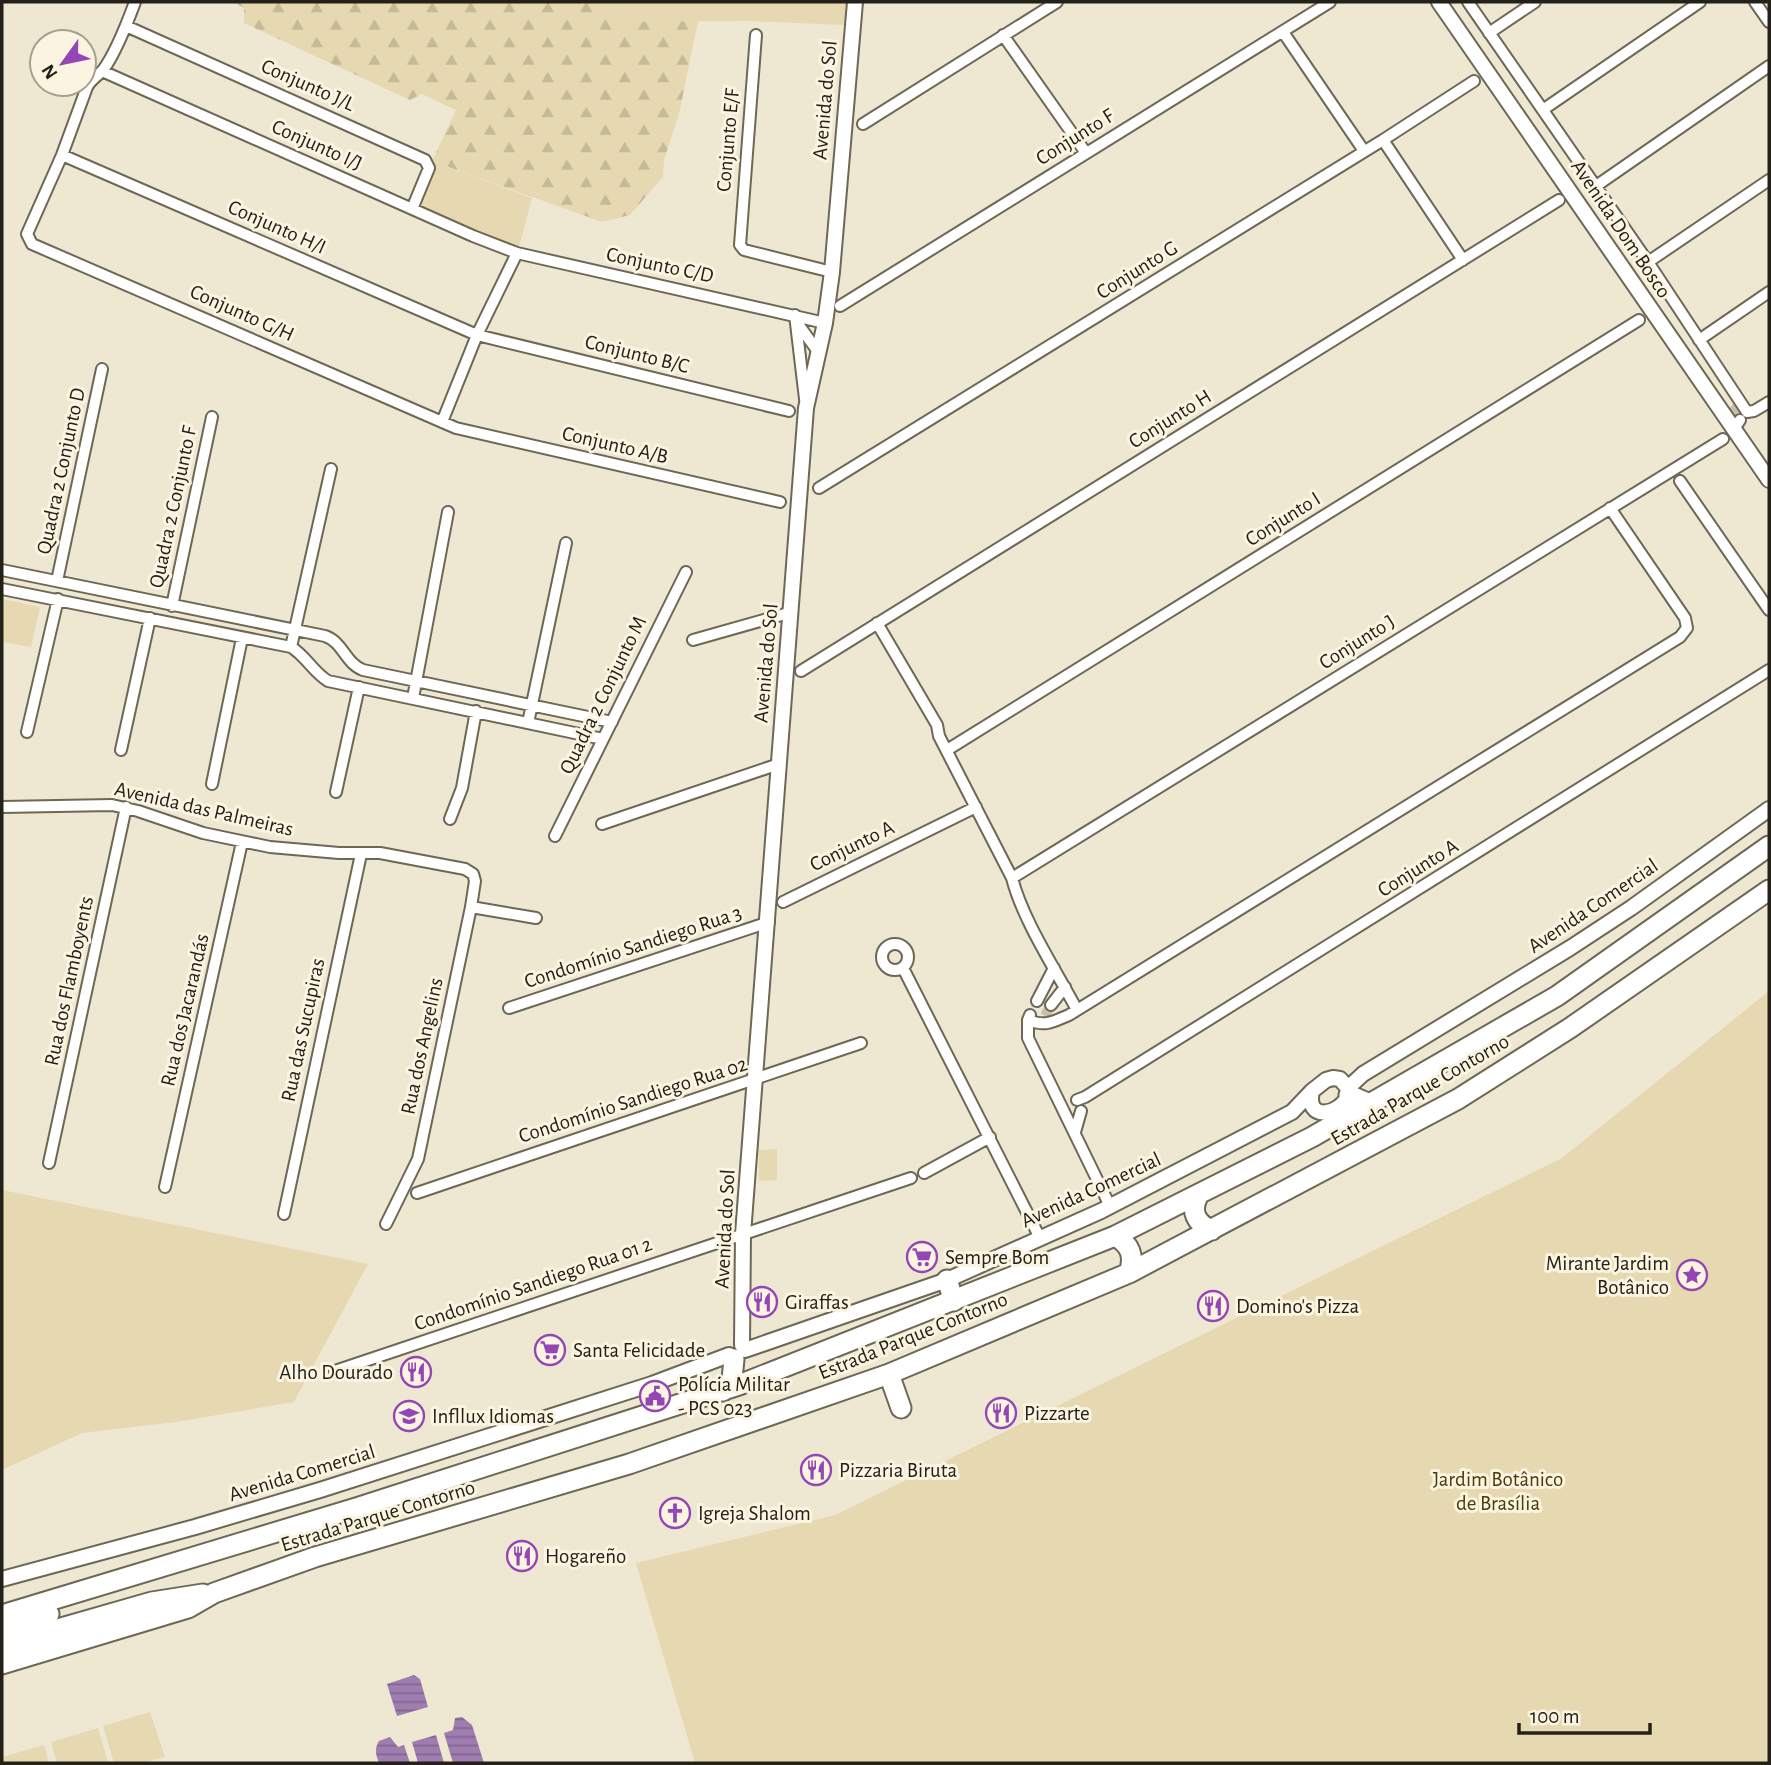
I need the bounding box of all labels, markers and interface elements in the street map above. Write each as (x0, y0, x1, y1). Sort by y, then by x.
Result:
north arrow (28, 28, 98, 98)
street label: Avenida do Sol (809, 39, 841, 161)
street label: Conjunto J/L (258, 55, 358, 115)
text: N (38, 61, 62, 82)
street label: Conjunto E/F (713, 87, 743, 193)
street label: Conjunto F (1032, 104, 1118, 169)
street label: Conjunto I/J (269, 116, 365, 174)
street label: Avenida Dom Bosco (1567, 156, 1675, 302)
street label: Conjunto H/I (225, 196, 329, 258)
street label: Conjunto G (1093, 237, 1181, 303)
street label: Conjunto C/D (604, 243, 716, 287)
street label: Conjunto G/H (187, 281, 297, 345)
street label: Conjunto B/C (583, 331, 691, 377)
street label: Conjunto H (1125, 385, 1215, 453)
street label: Quadra 2 Conjunto D (33, 386, 89, 556)
street label: Quadra 2 Conjunto F (146, 423, 201, 590)
street label: Conjunto A/B (560, 423, 670, 467)
street label: Conjunto I (1242, 488, 1324, 550)
street label: Avenida do Sol (750, 602, 782, 724)
street label: Conjunto J (1315, 611, 1399, 673)
street label: Quadra 2 Conjunto M (556, 613, 650, 777)
street label: Avenida das Palmeiras (113, 778, 295, 840)
street label: Conjunto A (807, 817, 897, 875)
street label: Conjunto A (1374, 835, 1462, 901)
street label: Avenida Comercial (1524, 855, 1662, 957)
street label: Rua dos Flamboyents (41, 894, 97, 1068)
street label: Condomínio Sandiego Rua 3 (522, 902, 744, 992)
street label: Rua dos Jacarandás (157, 932, 213, 1088)
street label: Rua das Sucupiras (278, 956, 328, 1104)
street label: Rua dos Angelins (397, 976, 447, 1116)
street label: Estrada Parque Contorno (1327, 1030, 1513, 1150)
street label: Condomínio Sandiego Rua 02 (516, 1053, 750, 1147)
street label: Avenida Comercial (1018, 1148, 1164, 1232)
street label: Avenida do Sol (711, 1169, 739, 1289)
street label: Condomínio Sandiego Rua 01 2 (412, 1233, 654, 1335)
supermarket icon: Sempre Bom (905, 1240, 939, 1274)
place label: Sempre Bom (945, 1247, 1049, 1268)
place label: Mirante Jardim Botânico (1546, 1253, 1669, 1298)
place icon: Mirante Jardim Botânico (1675, 1258, 1709, 1292)
restaurant icon: Giraffas (745, 1285, 779, 1319)
street label: Estrada Parque Contorno (815, 1288, 1011, 1384)
restaurant icon: Domino's Pizza (1196, 1289, 1230, 1323)
place label: Giraffas (785, 1292, 849, 1313)
place label: Domino's Pizza (1236, 1296, 1360, 1317)
supermarket icon: Santa Felicidade (533, 1333, 567, 1367)
place label: Santa Felicidade (573, 1340, 705, 1361)
restaurant icon: Alho Dourado (399, 1355, 433, 1389)
place label: Alho Dourado (279, 1362, 393, 1383)
place label: Polícia Militar - PCS 023 (678, 1374, 790, 1419)
public building icon: Polícia Militar - PCS 023 (638, 1379, 672, 1413)
restaurant icon: Pizzarte (984, 1396, 1018, 1430)
school or university icon: Infllux Idiomas (392, 1399, 426, 1433)
place label: Pizzarte (1024, 1403, 1090, 1424)
place label: Infllux Idiomas (432, 1406, 554, 1427)
street label: Avenida Comercial (226, 1441, 378, 1505)
restaurant icon: Pizzaria Biruta (799, 1453, 833, 1487)
place label: Pizzaria Biruta (839, 1460, 957, 1481)
park label: Jardim Botânico de Brasília (1433, 1469, 1563, 1514)
street label: Estrada Parque Contorno (278, 1476, 478, 1556)
church icon: Igreja Shalom (658, 1496, 692, 1530)
place label: Igreja Shalom (698, 1503, 811, 1524)
restaurant icon: Hogareño (505, 1539, 539, 1573)
place label: Hogareño (545, 1546, 626, 1567)
scale bar (1519, 1692, 1650, 1736)
text: 100 m (1530, 1706, 1580, 1727)

